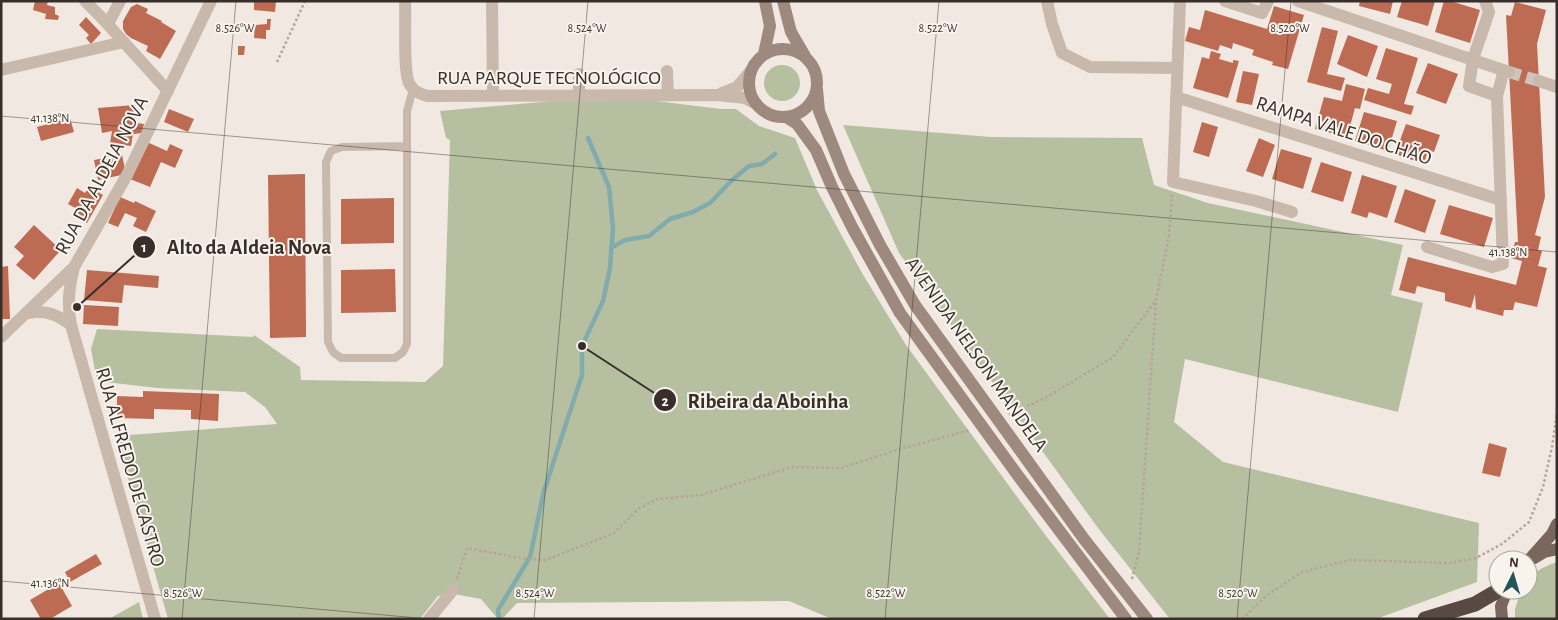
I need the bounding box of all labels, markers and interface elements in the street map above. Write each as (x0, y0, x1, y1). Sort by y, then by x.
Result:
text: 8.526°W (216, 22, 255, 34)
text: 8.524°W (567, 22, 607, 34)
text: 8.522°W (919, 22, 958, 34)
text: 8.520°W (1270, 22, 1310, 34)
street label: RUA PARQUE TECNOLÓGICO (437, 67, 661, 88)
street label: RAMPA VALE DO CHÃO (1253, 92, 1434, 169)
street label: RUA DA ALDEIA NOVA (52, 93, 152, 258)
text: 41.138°N (30, 112, 70, 124)
callout: Alto da Aldeia Nova (131, 229, 341, 265)
text: Alto da Aldeia Nova (167, 237, 331, 258)
text: 1 (141, 240, 147, 255)
text: 41.138°N (1488, 246, 1528, 258)
street label: AVENIDA NELSON MANDELA (901, 254, 1051, 456)
street label: RUA ALFREDO DE CASTRO (92, 365, 168, 569)
callout: Ribeira da Aboinha (652, 382, 858, 418)
text: Ribeira da Aboinha (688, 391, 848, 412)
text: 2 (661, 394, 669, 409)
north arrow (1488, 550, 1538, 600)
text: N (1509, 556, 1520, 570)
text: 41.136°N (30, 577, 70, 589)
text: 8.526°W (164, 587, 203, 599)
text: 8.524°W (515, 587, 555, 599)
text: 8.522°W (867, 587, 906, 599)
text: 8.520°W (1218, 587, 1258, 599)

